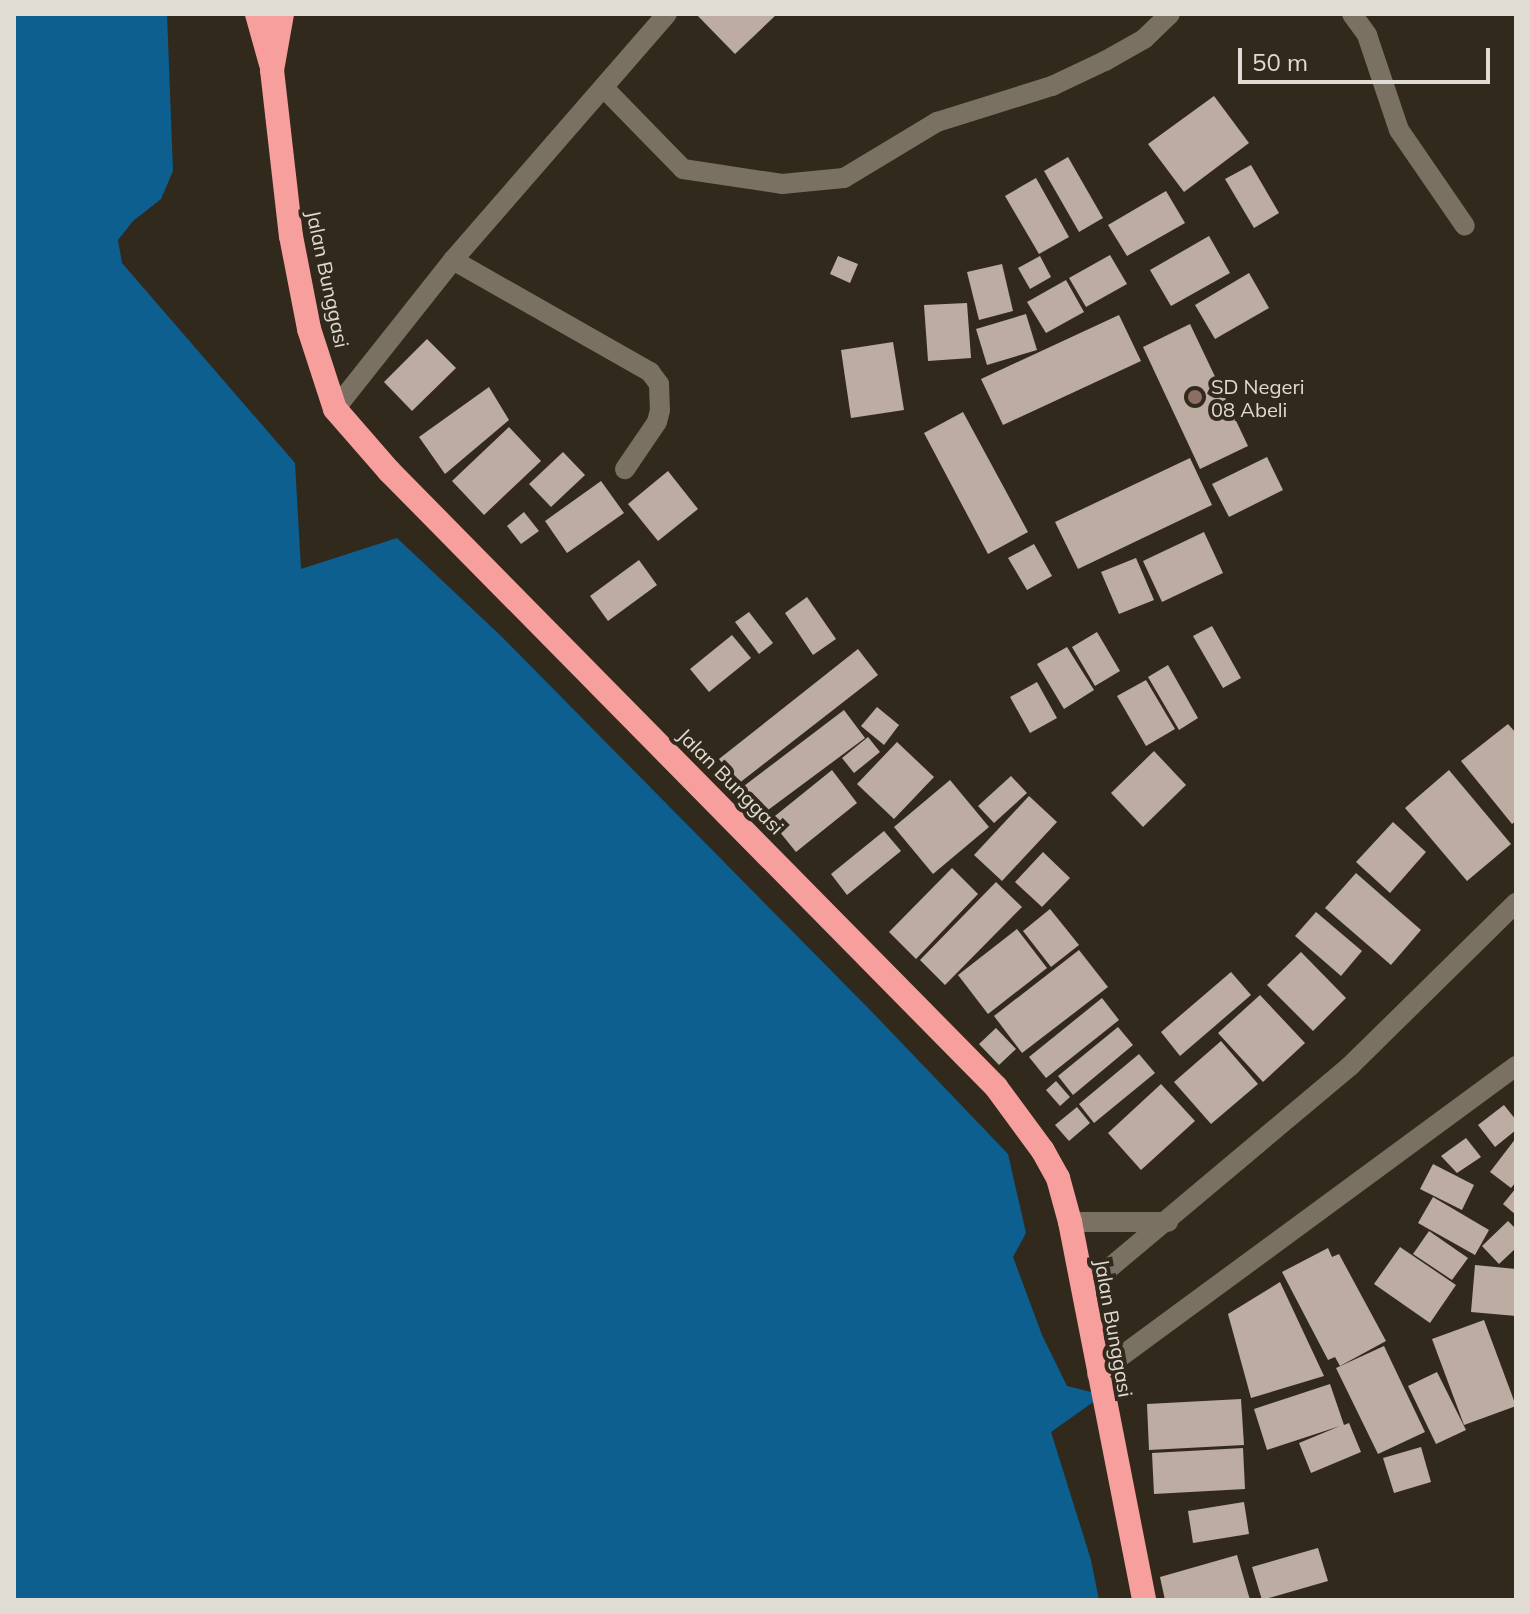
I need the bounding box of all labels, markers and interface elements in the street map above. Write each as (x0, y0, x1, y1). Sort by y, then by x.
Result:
scale bar (1242, 32, 1494, 82)
text: 50 m (1252, 47, 1308, 77)
street label: Jalan Bunggasi (302, 208, 354, 350)
place label: SD Negeri 08 Abeli (1211, 374, 1304, 421)
marker: SD Negeri 08 Abeli (1186, 388, 1204, 406)
street label: Jalan Bunggasi (673, 723, 789, 839)
street label: Jalan Bunggasi (1090, 1257, 1138, 1399)

